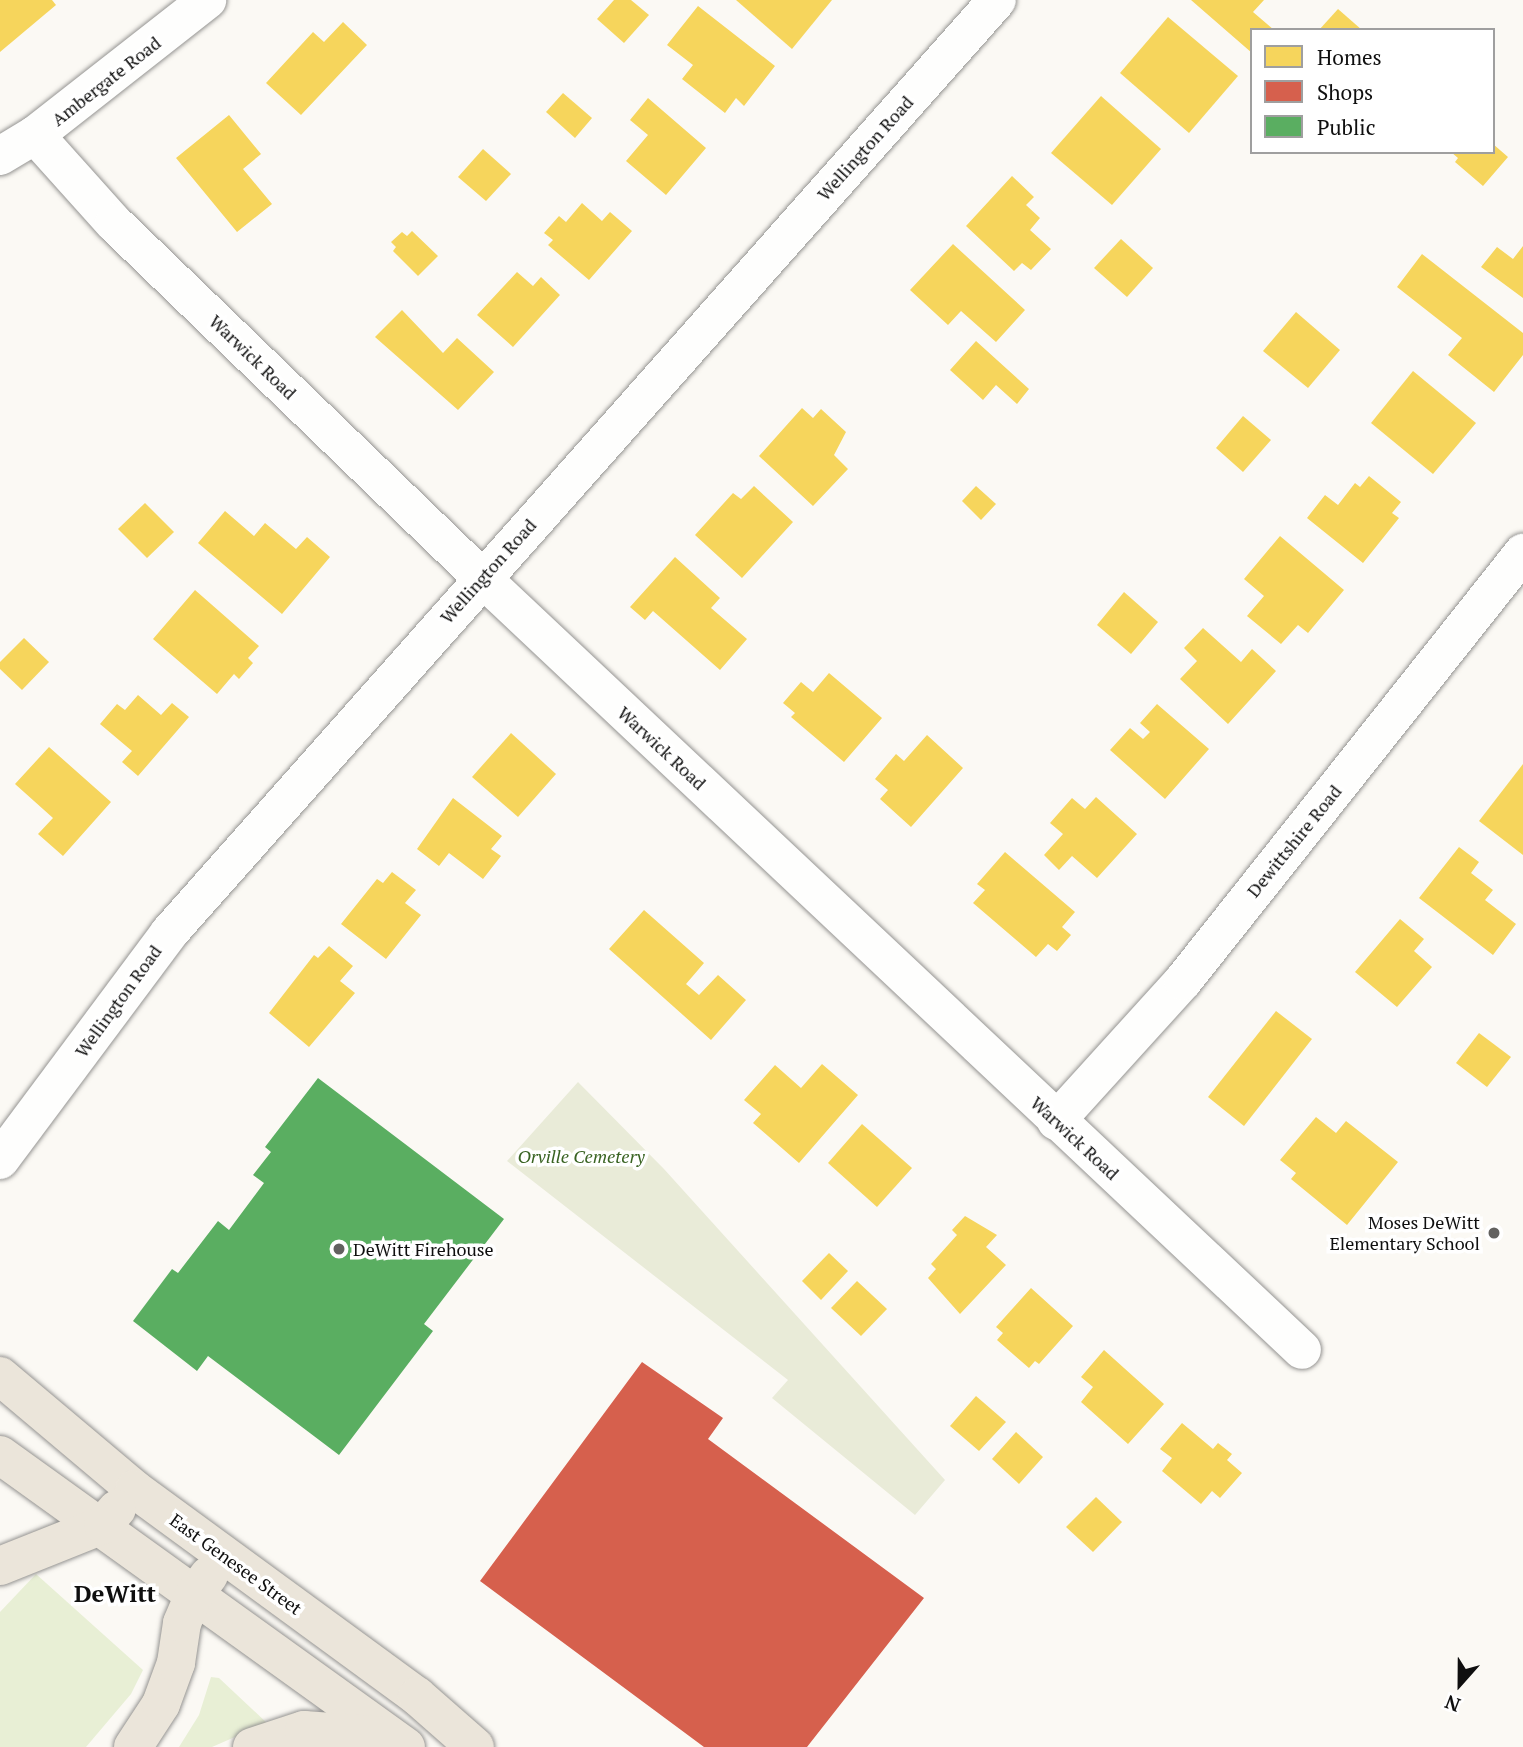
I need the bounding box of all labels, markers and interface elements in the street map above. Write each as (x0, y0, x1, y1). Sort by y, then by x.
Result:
legend (1250, 28, 1495, 154)
street label: Ambergate Road (47, 32, 165, 130)
text: Homes (1317, 43, 1382, 71)
text: Shops (1317, 78, 1373, 106)
street label: Wellington Road (812, 91, 918, 205)
text: Public (1317, 113, 1375, 141)
street label: Warwick Road (205, 310, 301, 404)
street label: Wellington Road (435, 514, 541, 628)
street label: Warwick Road (613, 702, 711, 794)
street label: Dewittshire Road (1242, 781, 1346, 901)
street label: Wellington Road (70, 941, 166, 1061)
street label: Warwick Road (1026, 1092, 1124, 1184)
park label: Orville Cemetery (517, 1145, 645, 1167)
place label: Moses DeWitt Elementary School (1329, 1212, 1480, 1254)
marker: Moses DeWitt Elementary School (1486, 1225, 1502, 1241)
place label: DeWitt Firehouse (353, 1238, 494, 1260)
marker: DeWitt Firehouse (331, 1241, 347, 1257)
street label: East Genesee Street (166, 1509, 306, 1619)
district label: DeWitt (74, 1580, 156, 1608)
north arrow (1425, 1649, 1495, 1719)
text: N (1441, 1690, 1463, 1718)

